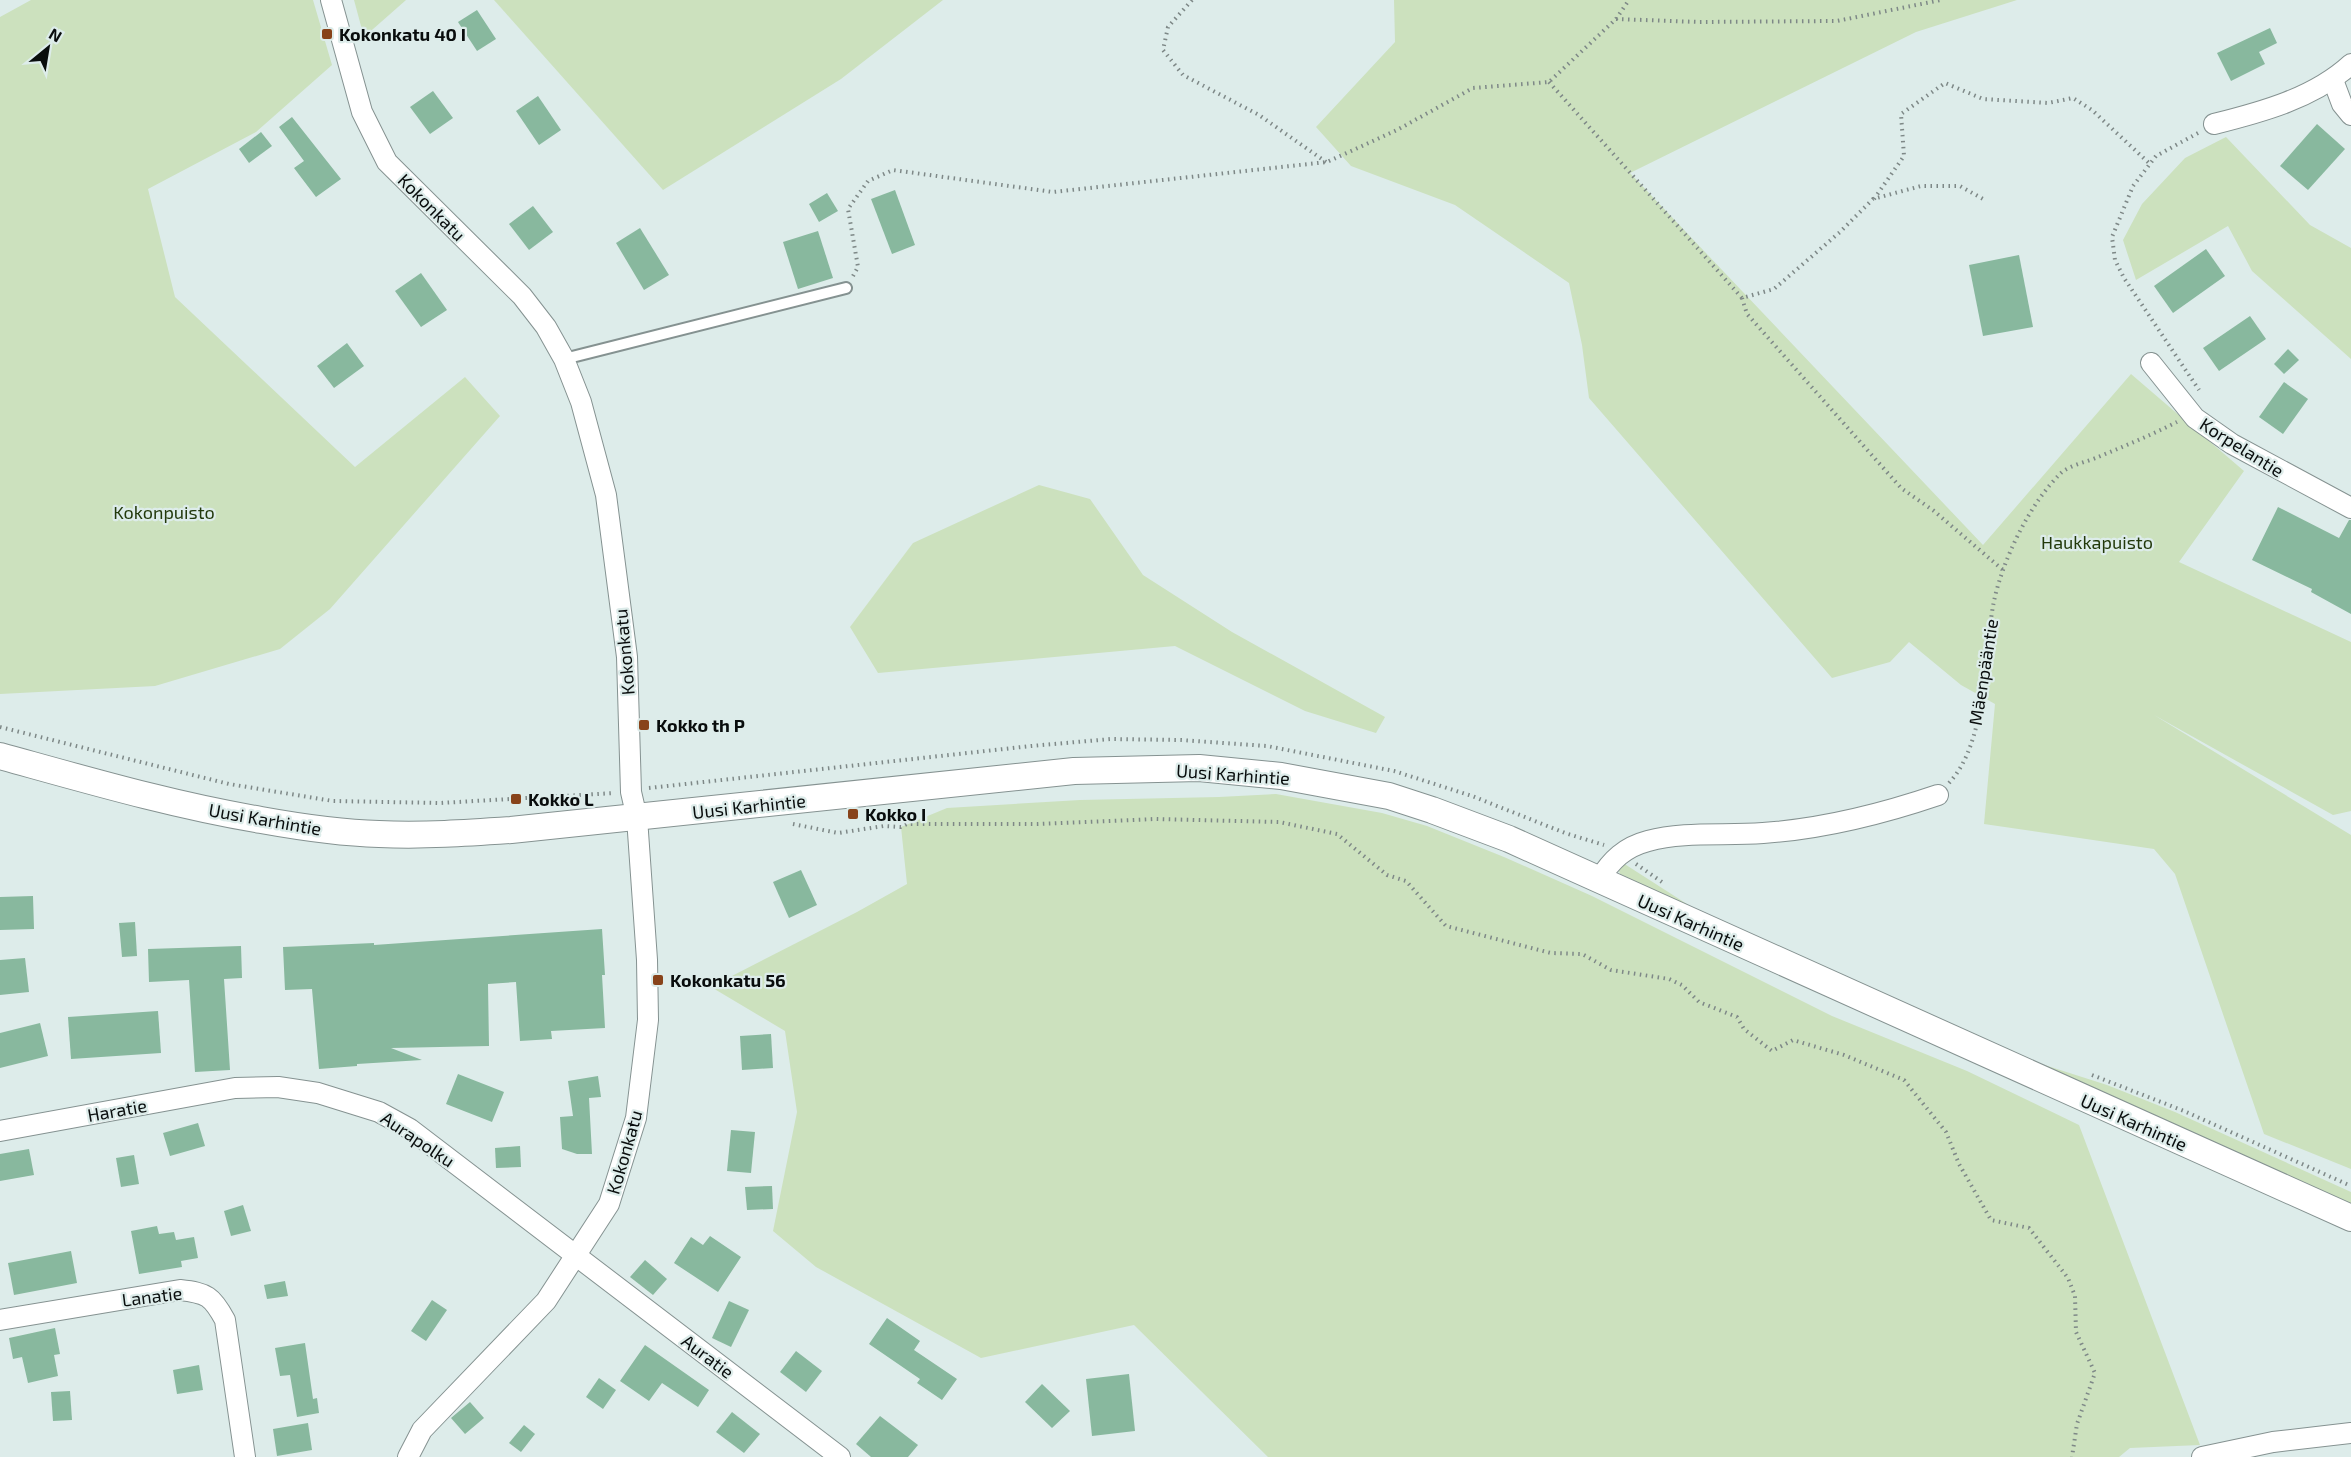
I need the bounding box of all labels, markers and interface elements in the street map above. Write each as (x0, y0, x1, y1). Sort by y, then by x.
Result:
north arrow (18, 18, 78, 78)
text: N (46, 23, 66, 46)
place label: Kokonkatu 40 I (339, 23, 466, 45)
marker: Kokonkatu 40 I (320, 27, 334, 41)
street label: Kokonkatu (394, 169, 470, 245)
street label: Korpelantie (2196, 413, 2288, 481)
park label: Kokonpuisto (113, 501, 215, 523)
park label: Haukkapuisto (2041, 531, 2153, 553)
street label: Kokonkatu (609, 608, 639, 696)
street label: Mäenpääntie (1964, 617, 2002, 727)
place label: Kokko th P (656, 714, 745, 736)
marker: Kokko th P (637, 718, 651, 732)
street label: Uusi Karhintie (1175, 759, 1291, 789)
place label: Kokko L (528, 788, 594, 810)
street label: Uusi Karhintie (691, 789, 807, 823)
marker: Kokko L (509, 792, 523, 806)
street label: Uusi Karhintie (207, 798, 323, 840)
place label: Kokko I (865, 803, 926, 825)
marker: Kokko I (846, 807, 860, 821)
street label: Uusi Karhintie (1634, 889, 1748, 955)
place label: Kokonkatu 56 (670, 969, 786, 991)
marker: Kokonkatu 56 (651, 973, 665, 987)
street label: Uusi Karhintie (2077, 1089, 2191, 1155)
street label: Haratie (86, 1094, 148, 1126)
street label: Aurapolku (377, 1106, 459, 1172)
street label: Kokonkatu (602, 1107, 646, 1197)
street label: Lanatie (121, 1281, 183, 1311)
street label: Auratie (678, 1329, 738, 1383)

